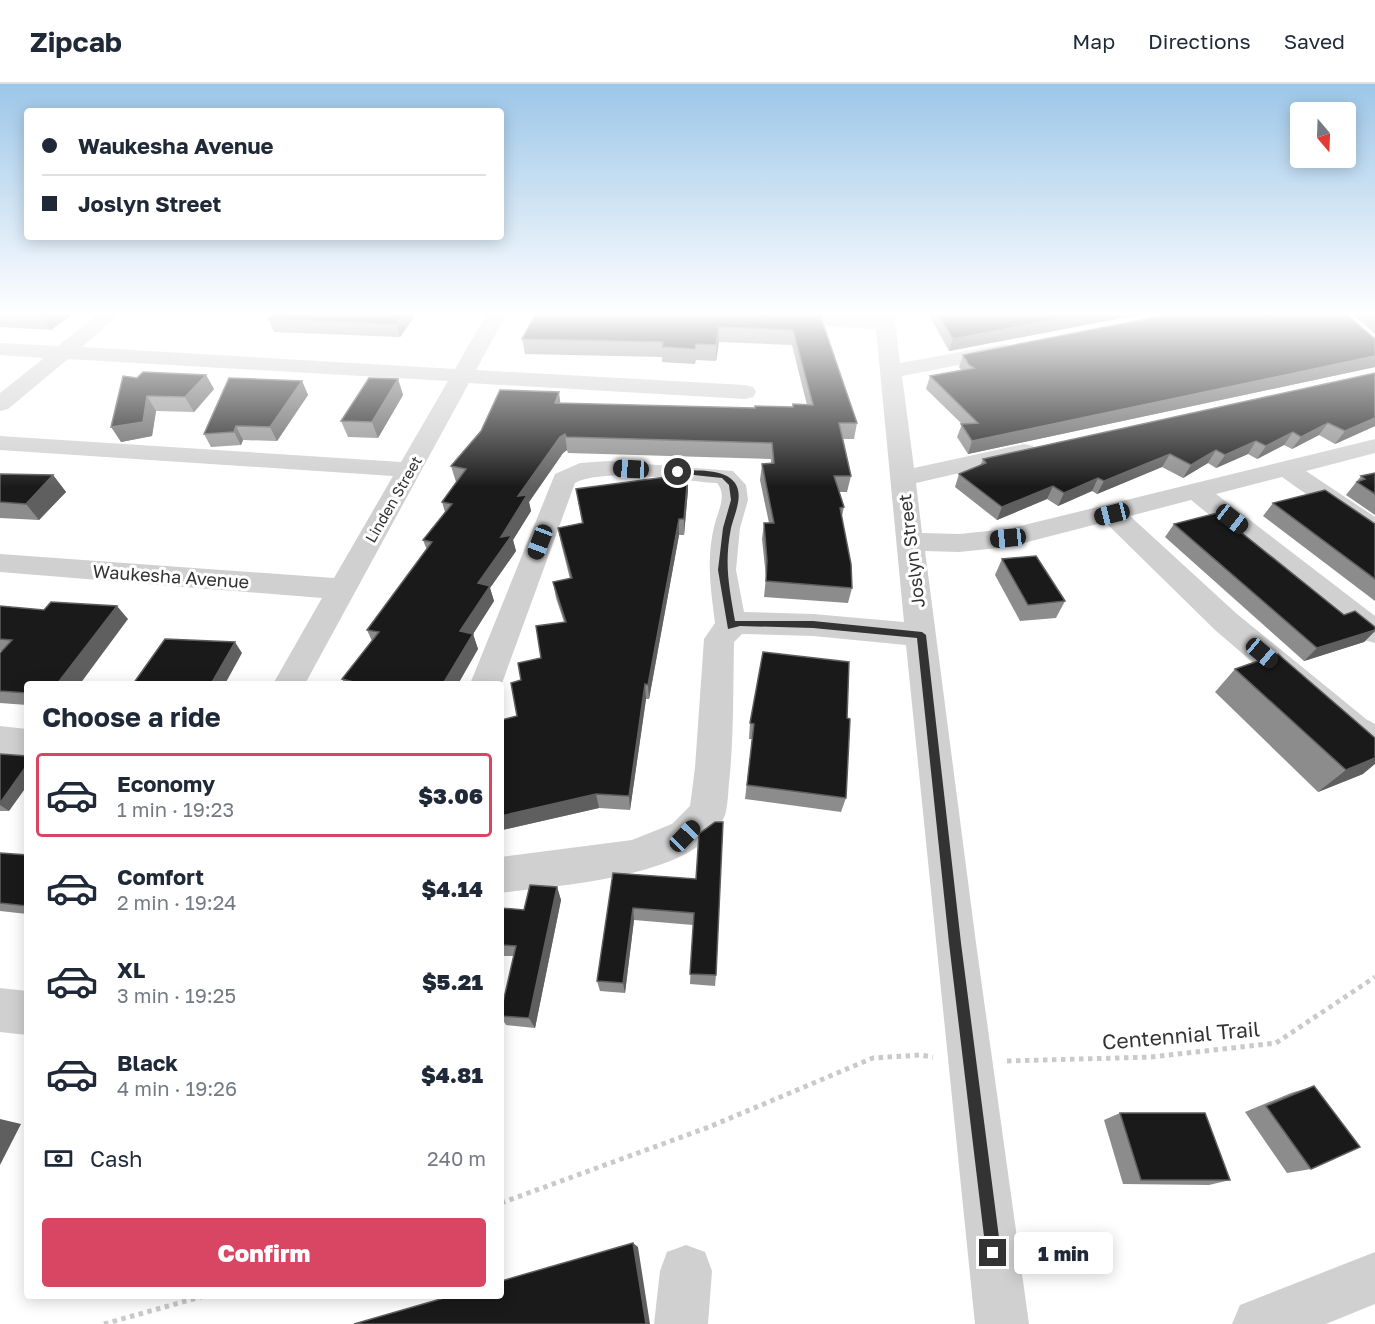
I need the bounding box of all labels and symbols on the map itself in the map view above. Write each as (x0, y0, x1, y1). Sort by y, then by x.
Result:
north arrow (1290, 102, 1356, 168)
street label: Linden Street (361, 452, 425, 546)
route start (664, 458, 691, 485)
car (613, 459, 649, 479)
street label: Joslyn Street (893, 493, 929, 609)
car (1092, 501, 1132, 527)
car (1212, 501, 1252, 537)
car (525, 522, 555, 562)
car (989, 527, 1027, 549)
street label: Waukesha Avenue (92, 560, 250, 592)
car (1242, 635, 1282, 671)
car (666, 817, 704, 855)
street label: Centennial Trail (1101, 1015, 1261, 1055)
callout: 1 min (1014, 1232, 1113, 1274)
route end (979, 1239, 1006, 1266)

